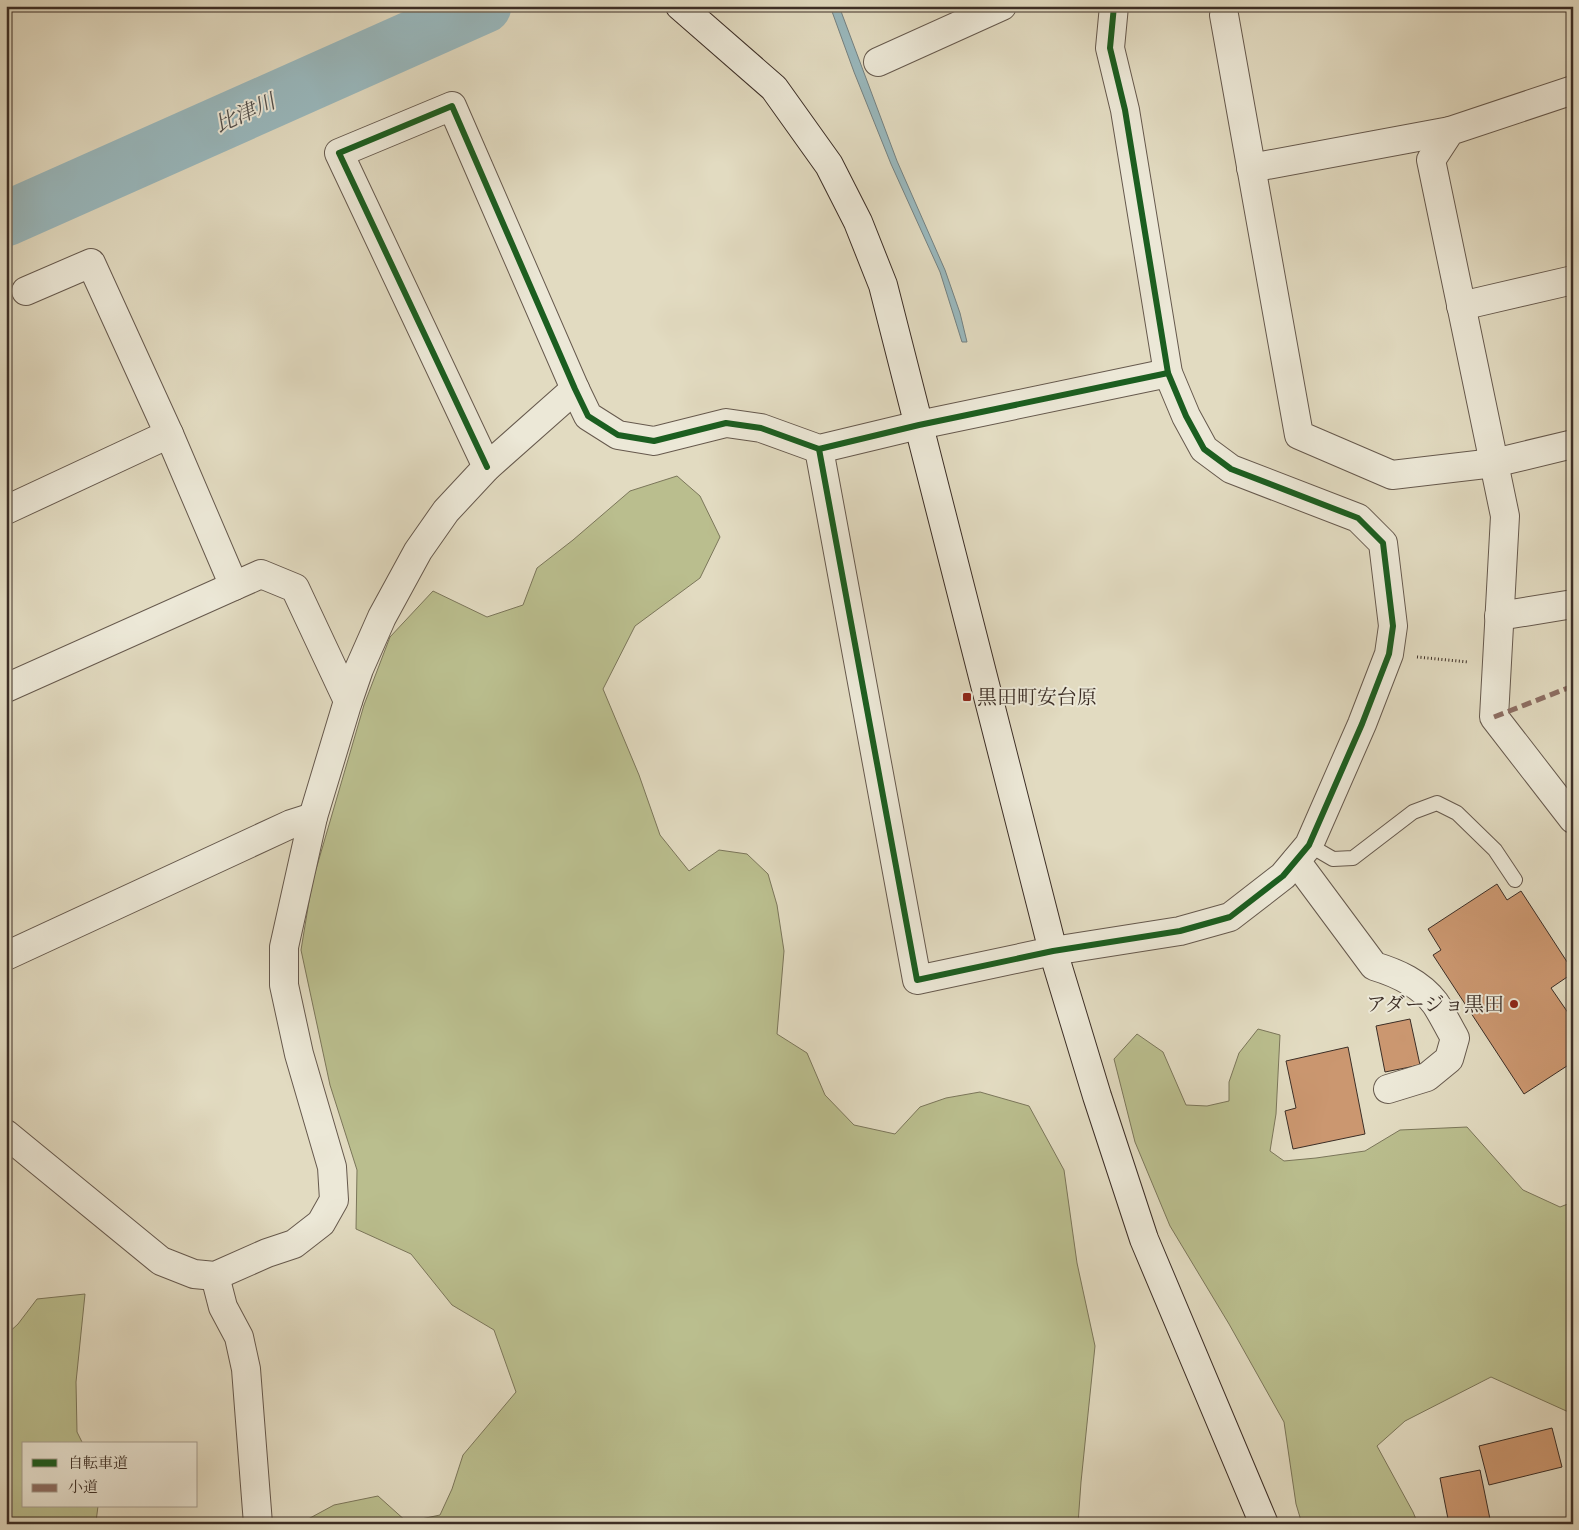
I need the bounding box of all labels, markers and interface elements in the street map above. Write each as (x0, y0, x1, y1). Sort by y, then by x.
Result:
water label: 比津川 (211, 87, 281, 139)
place label: 黒田町安台原 (977, 684, 1097, 711)
marker: 黒田町安台原 (961, 691, 973, 703)
place label: アダージョ黒田 (1366, 991, 1504, 1018)
marker: アダージョ黒田 (1508, 998, 1520, 1010)
legend (22, 1442, 198, 1508)
text: 自転車道 (68, 1453, 128, 1473)
text: 小道 (68, 1477, 98, 1497)

